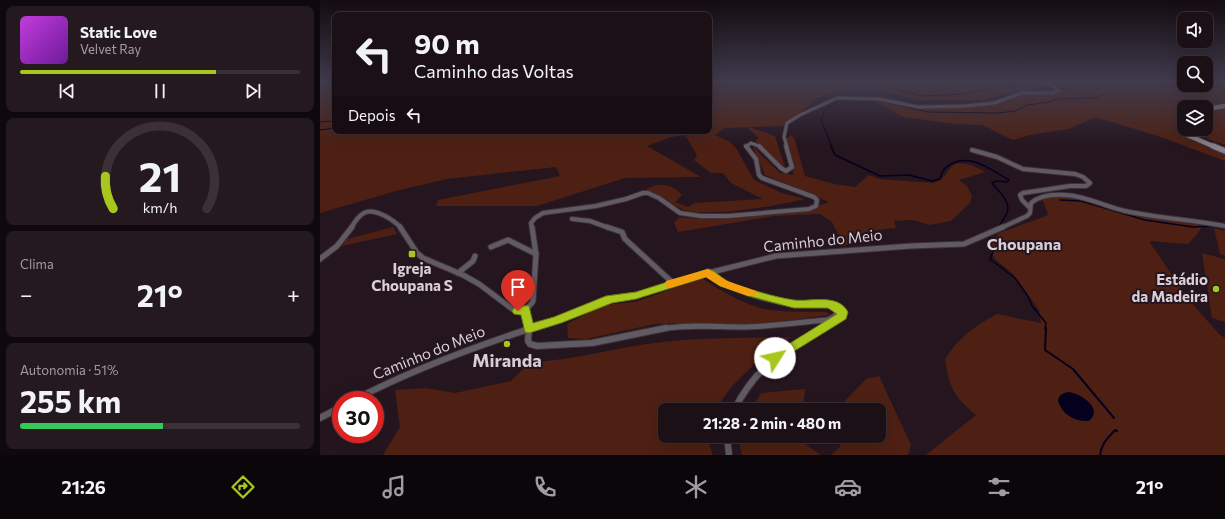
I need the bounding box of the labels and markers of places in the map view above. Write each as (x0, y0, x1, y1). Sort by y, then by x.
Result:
marker: Igreja Choupana S (407, 249, 417, 259)
place label: Igreja Choupana S (371, 259, 453, 294)
pin (501, 270, 535, 311)
place label: Estádio da Madeira (1131, 270, 1208, 305)
marker: Estádio da Madeira (1211, 284, 1221, 294)
marker: Miranda (502, 339, 512, 349)
place label: Miranda (472, 349, 542, 371)

